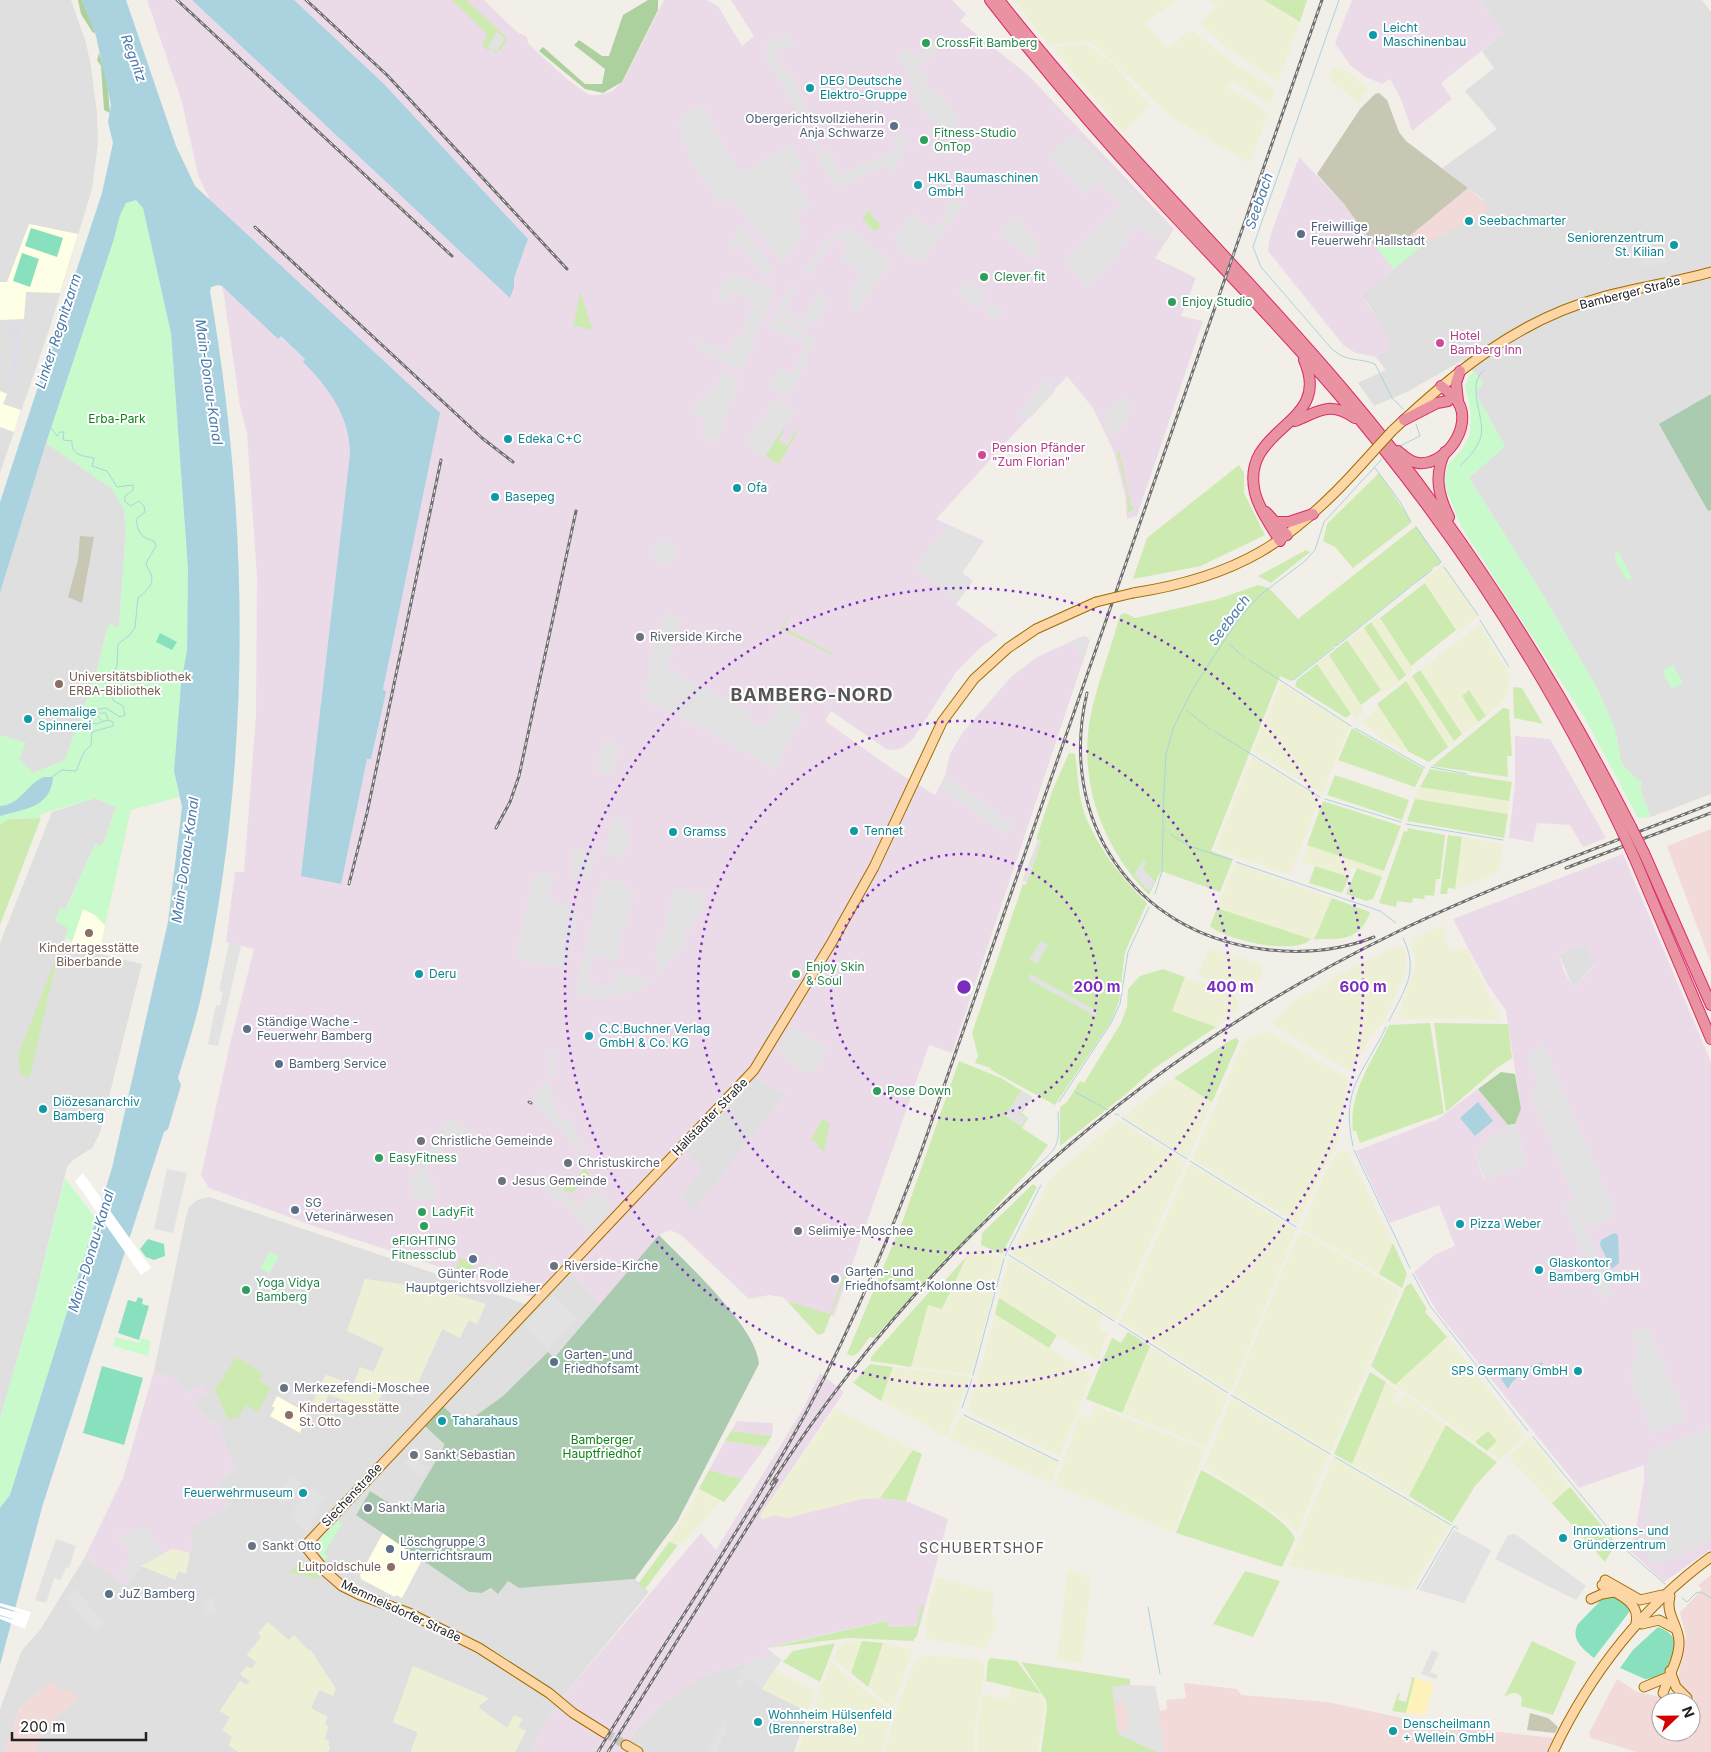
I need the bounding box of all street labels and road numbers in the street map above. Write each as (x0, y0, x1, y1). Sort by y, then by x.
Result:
street label: Bamberger Straße (1578, 273, 1682, 312)
street label: Hallstadter Straße (669, 1075, 750, 1159)
street label: Siechenstraße (318, 1460, 385, 1530)
street label: Memmelsdorfer Straße (339, 1576, 464, 1645)

